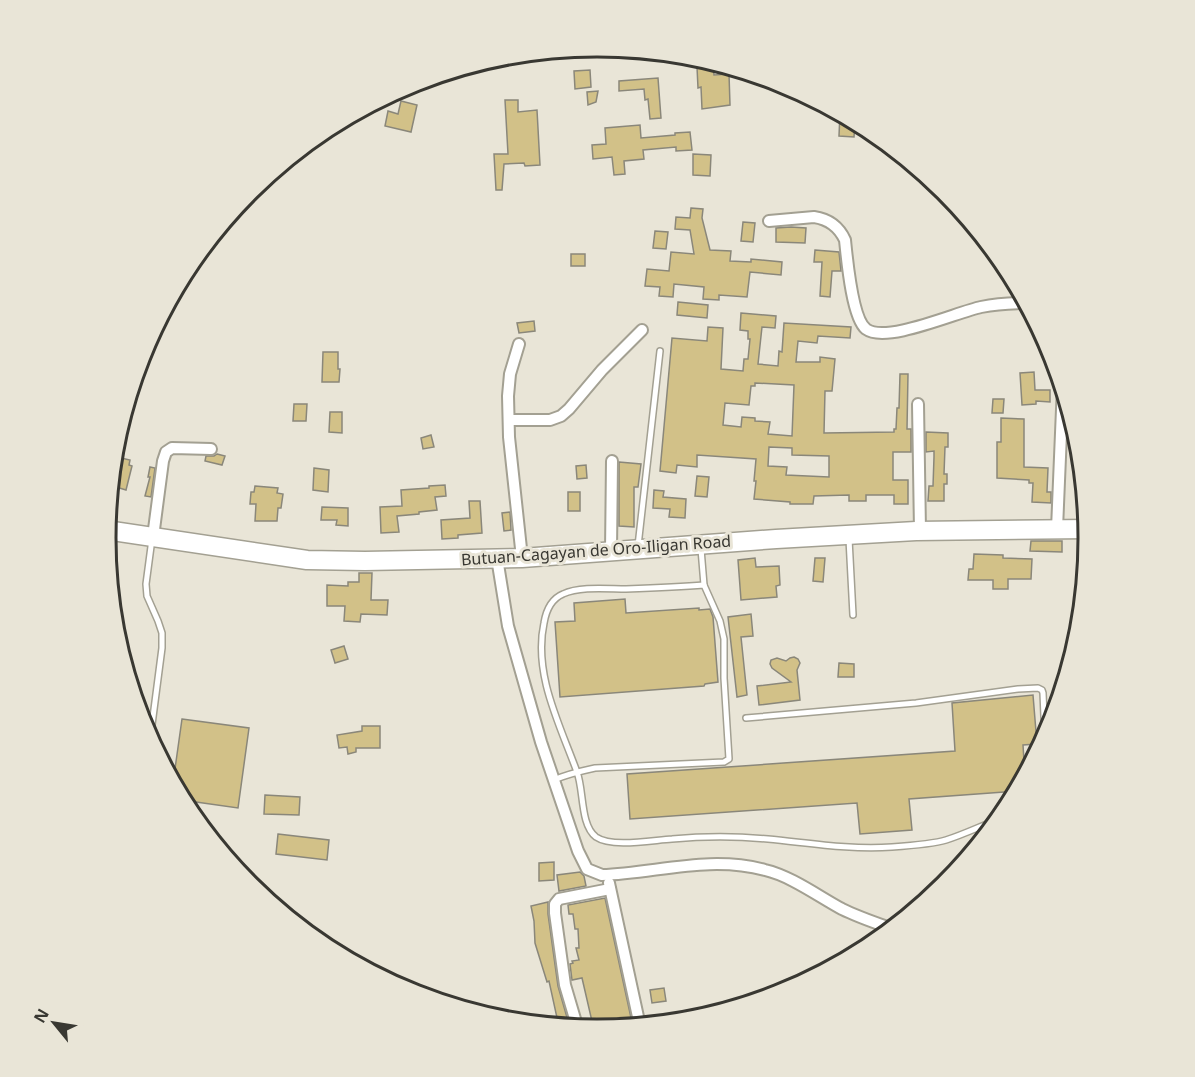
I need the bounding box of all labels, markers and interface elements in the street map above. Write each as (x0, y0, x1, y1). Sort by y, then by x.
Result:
street label: Butuan-Cagayan de Oro-Iligan Road (460, 530, 732, 570)
north arrow (24, 993, 84, 1053)
text: N (28, 1004, 54, 1027)

